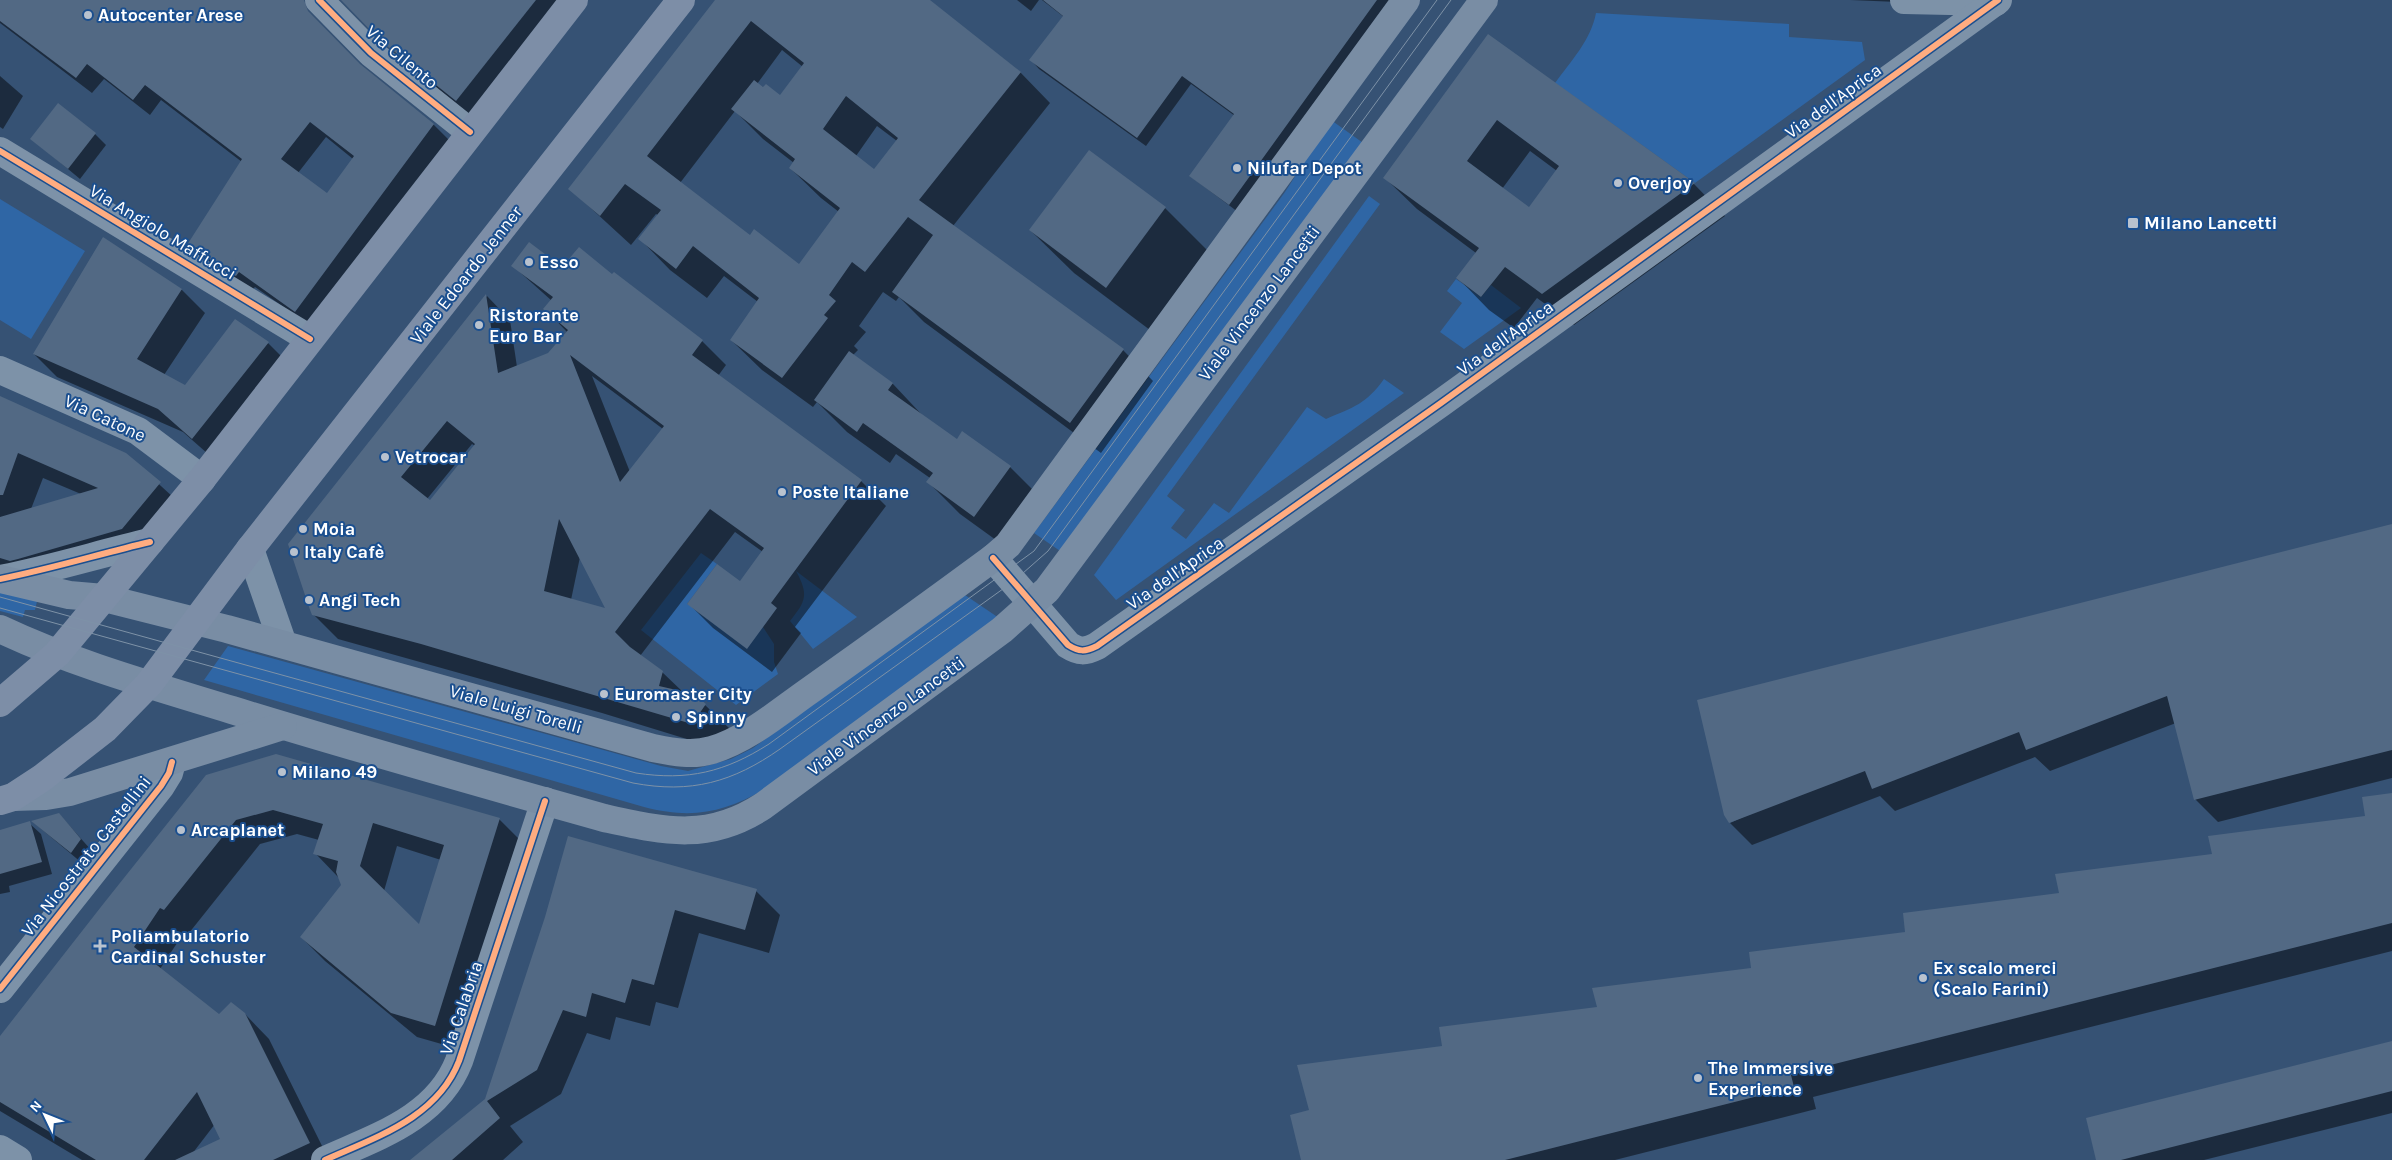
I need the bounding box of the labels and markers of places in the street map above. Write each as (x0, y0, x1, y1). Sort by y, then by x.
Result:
place label: Autocenter Arese (98, 4, 243, 26)
marker: Autocenter Arese (82, 9, 94, 21)
place label: Nilufar Depot (1247, 157, 1362, 179)
marker: Nilufar Depot (1231, 162, 1243, 174)
place label: Overjoy (1628, 172, 1692, 194)
marker: Overjoy (1612, 177, 1624, 189)
place label: Milano Lancetti (2144, 212, 2277, 234)
marker: Milano Lancetti (2126, 216, 2140, 230)
place label: Esso (539, 251, 579, 273)
marker: Esso (523, 256, 535, 268)
place label: Ristorante Euro Bar (489, 304, 579, 347)
marker: Ristorante Euro Bar (473, 319, 485, 331)
place label: Vetrocar (395, 446, 466, 468)
marker: Vetrocar (379, 451, 391, 463)
place label: Poste Italiane (792, 481, 909, 503)
marker: Poste Italiane (776, 486, 788, 498)
place label: Moia (313, 518, 355, 540)
marker: Moia (297, 523, 309, 535)
place label: Italy Cafè (304, 541, 384, 563)
marker: Italy Cafè (288, 546, 300, 558)
place label: Angi Tech (319, 589, 401, 611)
marker: Angi Tech (303, 594, 315, 606)
place label: Euromaster City (614, 683, 752, 705)
marker: Euromaster City (598, 688, 610, 700)
place label: Spinny (686, 706, 746, 728)
marker: Spinny (670, 711, 682, 723)
place label: Milano 49 (292, 761, 377, 783)
marker: Milano 49 (276, 766, 288, 778)
place label: Arcaplanet (191, 819, 284, 841)
marker: Arcaplanet (175, 824, 187, 836)
place label: Poliambulatorio Cardinal Schuster (111, 925, 265, 968)
marker: Poliambulatorio Cardinal Schuster (93, 939, 107, 953)
place label: Ex scalo merci (Scalo Farini) (1933, 957, 2057, 1000)
marker: Ex scalo merci (Scalo Farini) (1917, 972, 1929, 984)
place label: The Immersive Experience (1708, 1057, 1833, 1100)
marker: The Immersive Experience (1692, 1072, 1704, 1084)

